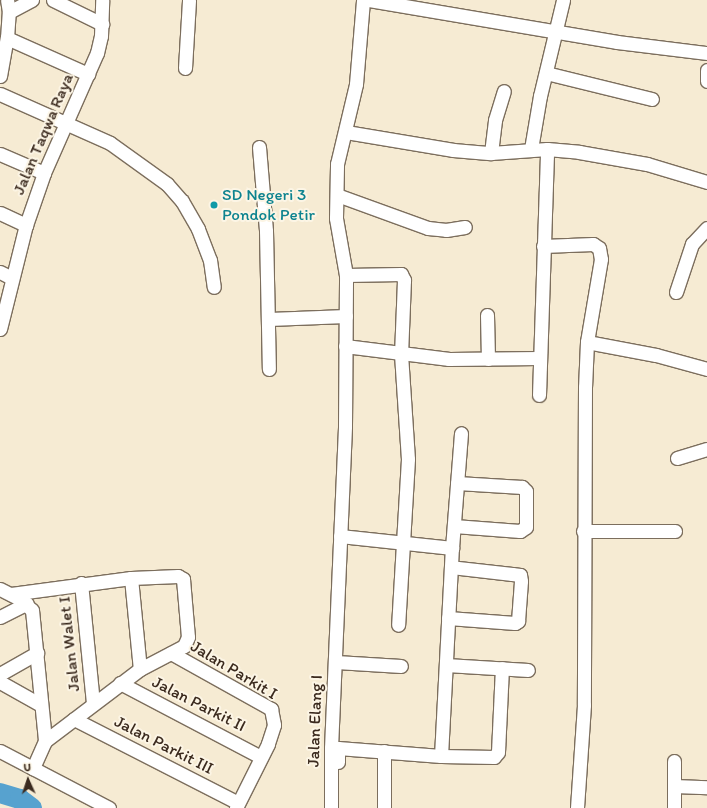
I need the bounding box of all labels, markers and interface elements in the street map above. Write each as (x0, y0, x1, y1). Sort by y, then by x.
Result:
street label: Jalan Taqwa Raya (9, 71, 77, 197)
place label: SD Negeri 3 Pondok Petir (222, 185, 314, 225)
marker: SD Negeri 3 Pondok Petir (209, 200, 219, 210)
street label: Jalan Walet I (54, 596, 84, 692)
street label: Jalan Parkit I (187, 636, 281, 704)
street label: Jalan Parkit II (149, 672, 249, 736)
street label: Jalan Elang I (303, 674, 327, 768)
street label: Jalan Parkit III (111, 711, 217, 779)
north arrow (8, 760, 48, 800)
text: U (23, 761, 31, 774)

